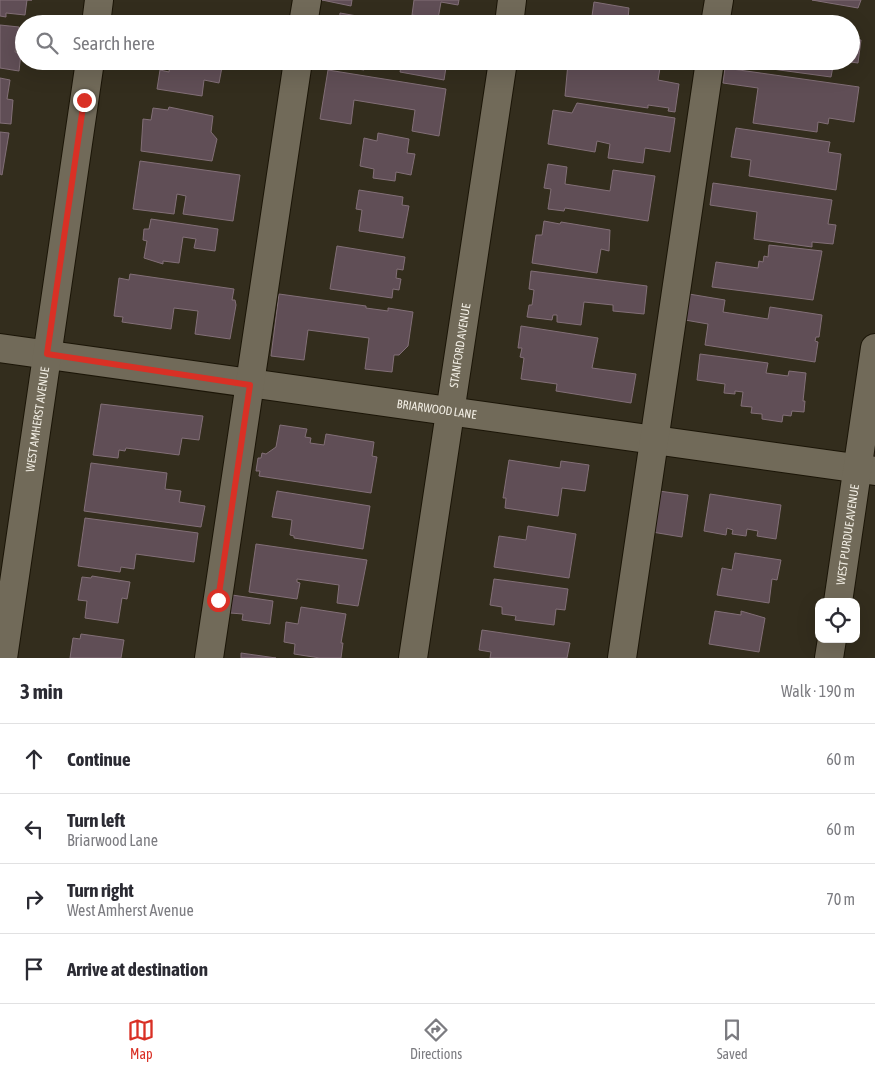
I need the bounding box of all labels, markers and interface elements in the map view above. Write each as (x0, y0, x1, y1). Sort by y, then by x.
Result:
search box (15, 15, 860, 70)
icon: search (33, 29, 61, 57)
text: Search here (73, 32, 155, 54)
route end (73, 89, 96, 112)
street label: STANFORD AVENUE (447, 302, 473, 389)
street label: WEST AMHERST AVENUE (23, 366, 52, 473)
street label: BRIARWOOD LANE (396, 397, 477, 422)
street label: WEST PURDUE AVENUE (834, 484, 862, 586)
route start (207, 589, 230, 612)
map controls (815, 598, 860, 643)
button: locate (815, 598, 860, 643)
text: 3 min (20, 679, 63, 703)
text: Walk · 190 m (781, 682, 855, 700)
icon: ahead (20, 745, 48, 773)
text: Continue (67, 748, 131, 770)
text: 60 m (826, 750, 855, 768)
text: Turn left (67, 809, 125, 831)
icon: left (20, 815, 48, 843)
text: 60 m (826, 820, 855, 838)
text: Briarwood Lane (67, 831, 158, 849)
text: Turn right (67, 879, 134, 901)
icon: right (20, 885, 48, 913)
text: 70 m (826, 890, 855, 908)
text: West Amherst Avenue (67, 901, 194, 919)
icon: arrive (20, 955, 48, 983)
text: Arrive at destination (67, 958, 208, 980)
tab: Map (127, 1016, 155, 1062)
tab: Directions (410, 1016, 462, 1062)
tab: Saved (717, 1016, 748, 1062)

